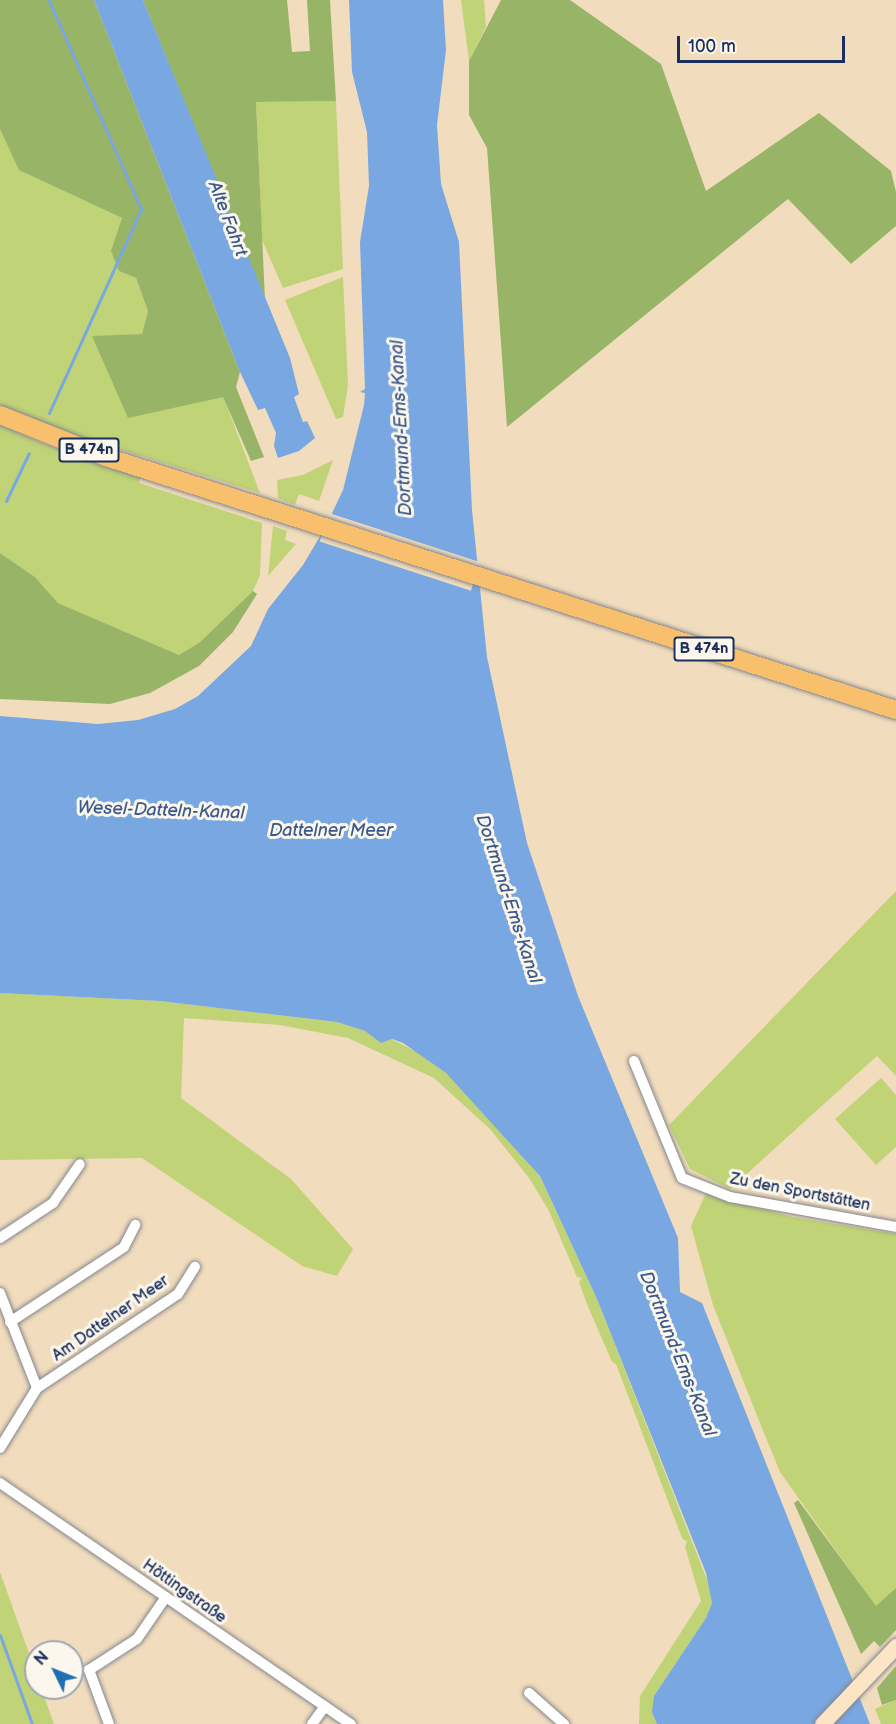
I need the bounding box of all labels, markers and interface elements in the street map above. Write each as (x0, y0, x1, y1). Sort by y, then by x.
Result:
scale bar (680, 24, 848, 62)
text: 100 m (688, 36, 736, 57)
water label: Alte Fahrt (203, 178, 251, 260)
water label: Dortmund-Ems-Kanal (387, 339, 417, 517)
road number: B 474n (58, 438, 121, 462)
road number: B 474n (672, 637, 736, 661)
water label: Wesel-Datteln-Kanal (77, 797, 245, 825)
water label: Dortmund-Ems-Kanal (470, 812, 546, 986)
water label: Dattelner Meer (269, 820, 393, 842)
street label: Zu den Sportstätten (728, 1170, 872, 1216)
water label: Dortmund-Ems-Kanal (634, 1268, 720, 1440)
street label: Am Dattelner Meer (49, 1272, 173, 1366)
street label: Höttingstraße (138, 1556, 230, 1628)
north arrow (24, 1640, 84, 1700)
text: N (31, 1648, 53, 1670)

